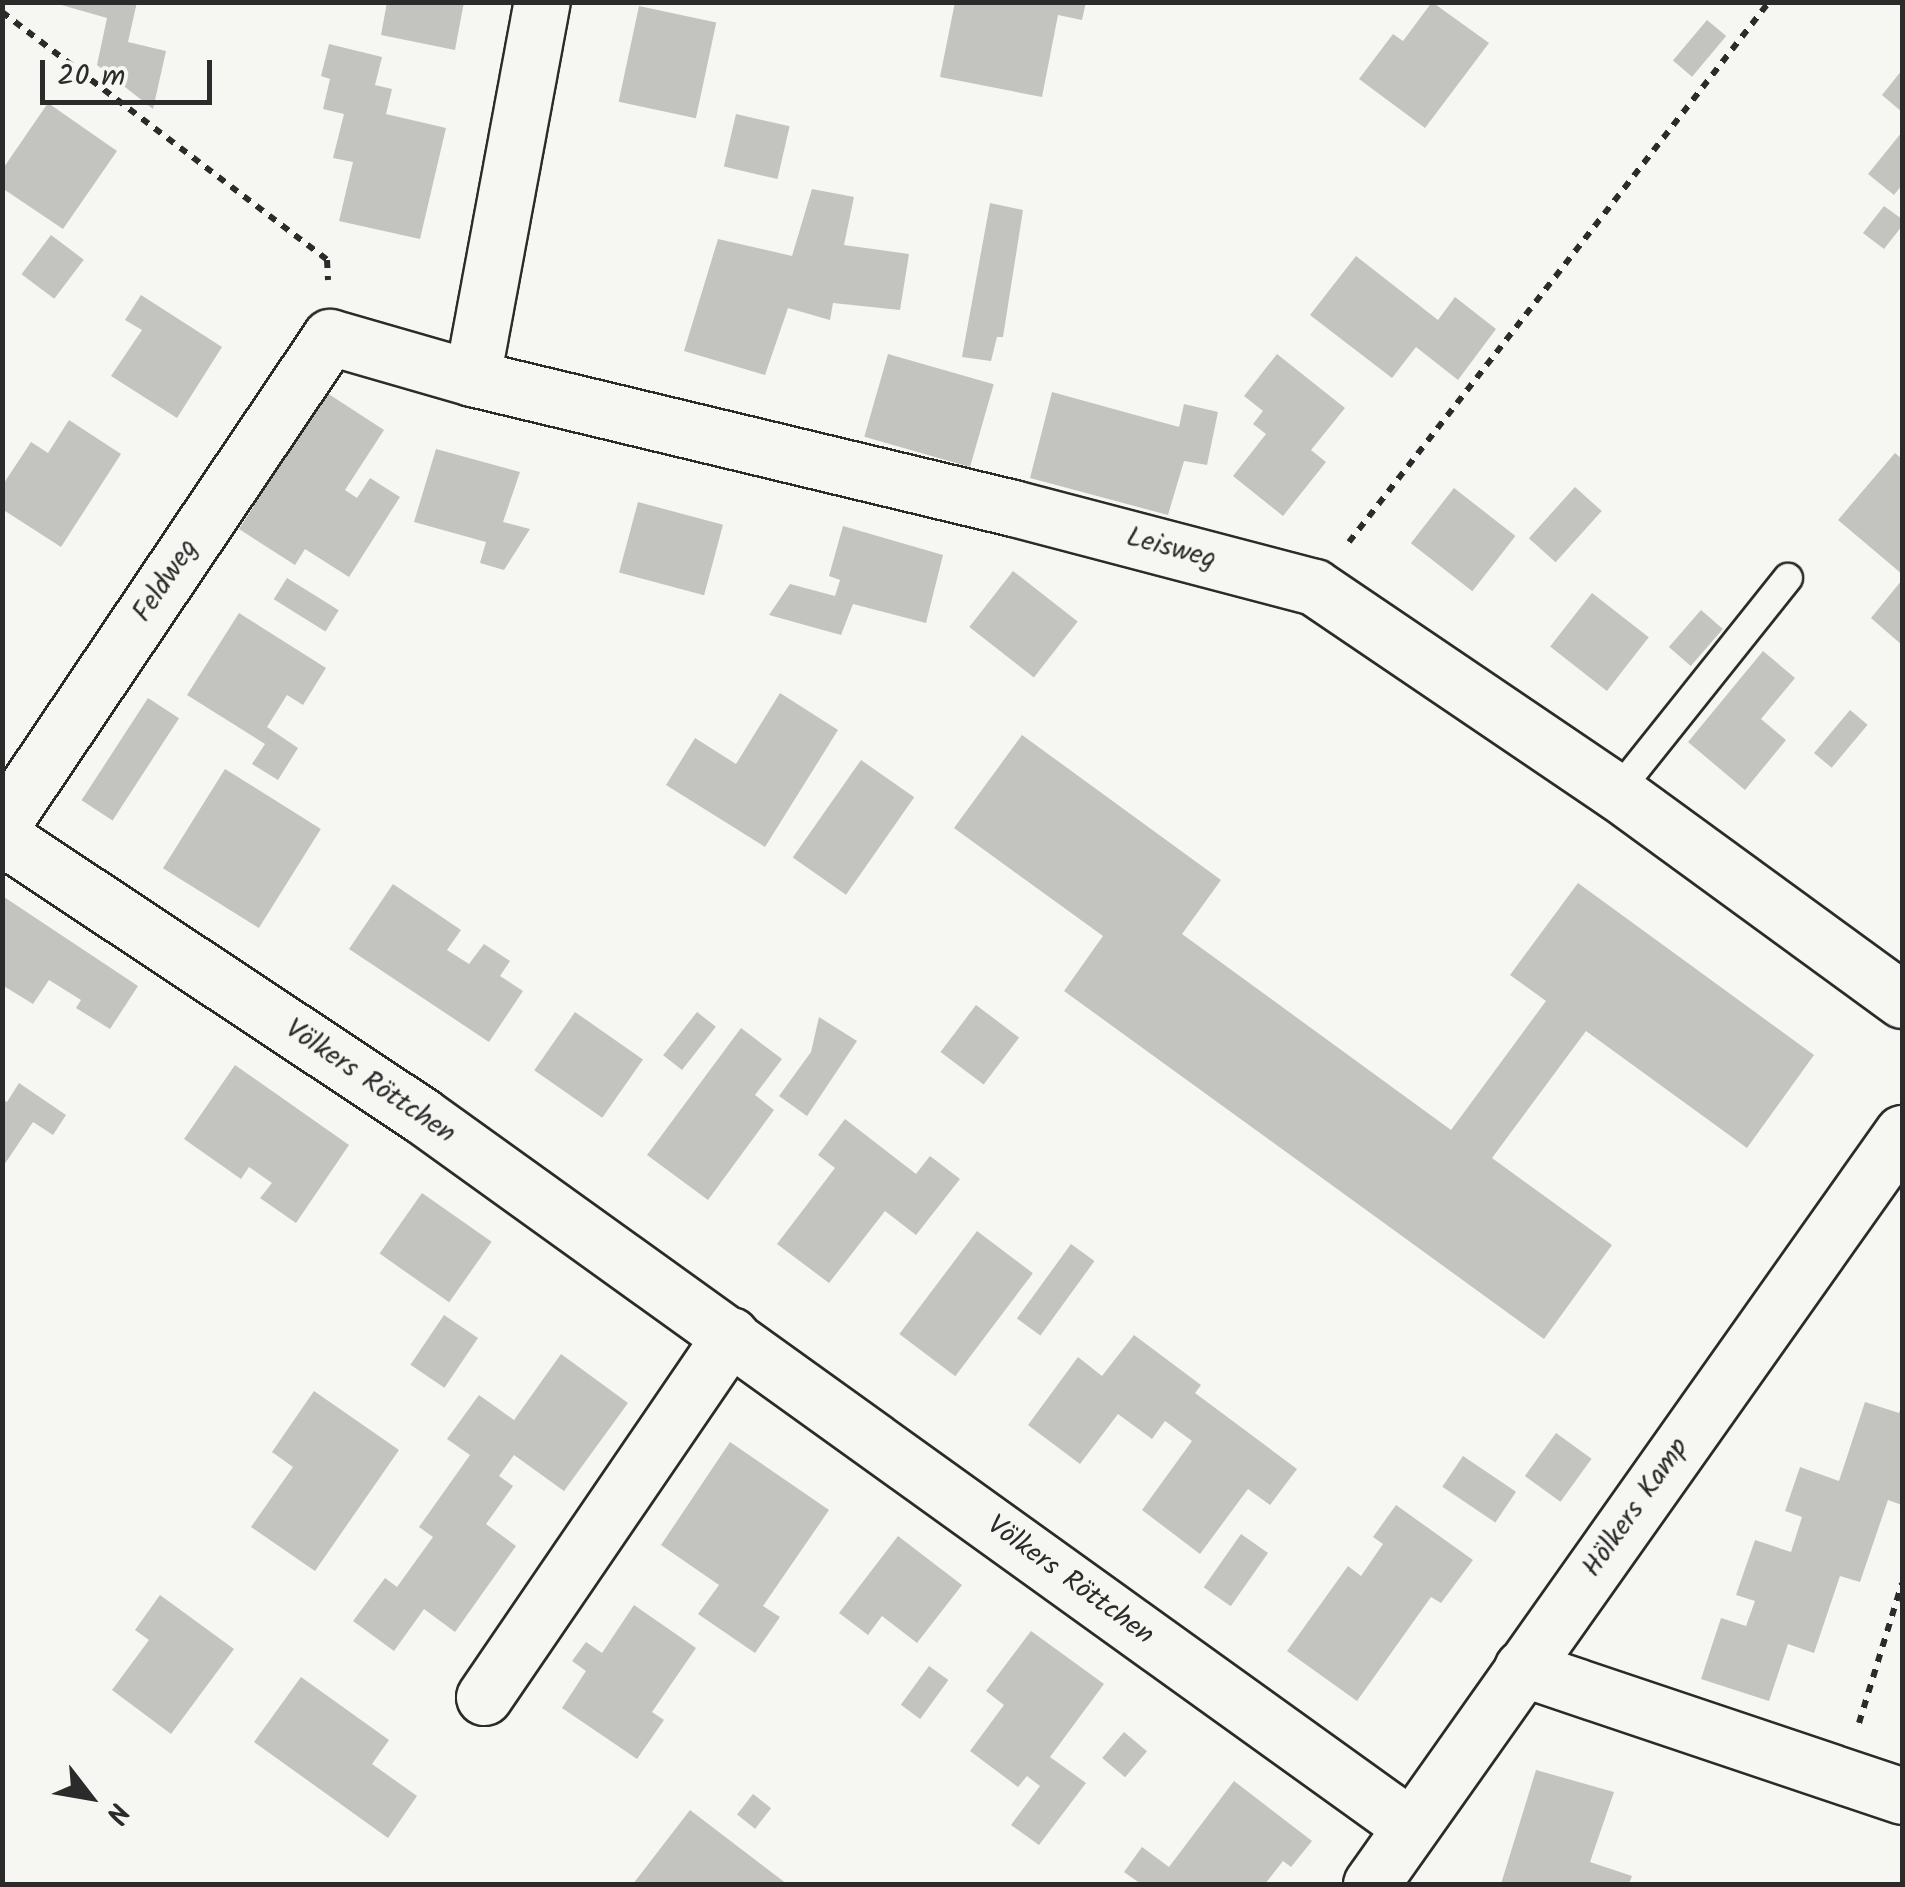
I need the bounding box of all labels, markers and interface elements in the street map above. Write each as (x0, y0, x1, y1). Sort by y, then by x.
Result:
scale bar (45, 40, 218, 102)
text: 20 m (57, 53, 125, 101)
street label: Leisweg (1123, 521, 1219, 577)
street label: Feldweg (126, 533, 206, 629)
street label: Völkers Röttchen (278, 1013, 462, 1151)
street label: Hölkers Kamp (1576, 1432, 1696, 1584)
street label: Völkers Röttchen (980, 1509, 1160, 1653)
north arrow (40, 1747, 140, 1847)
text: N (92, 1794, 140, 1832)

